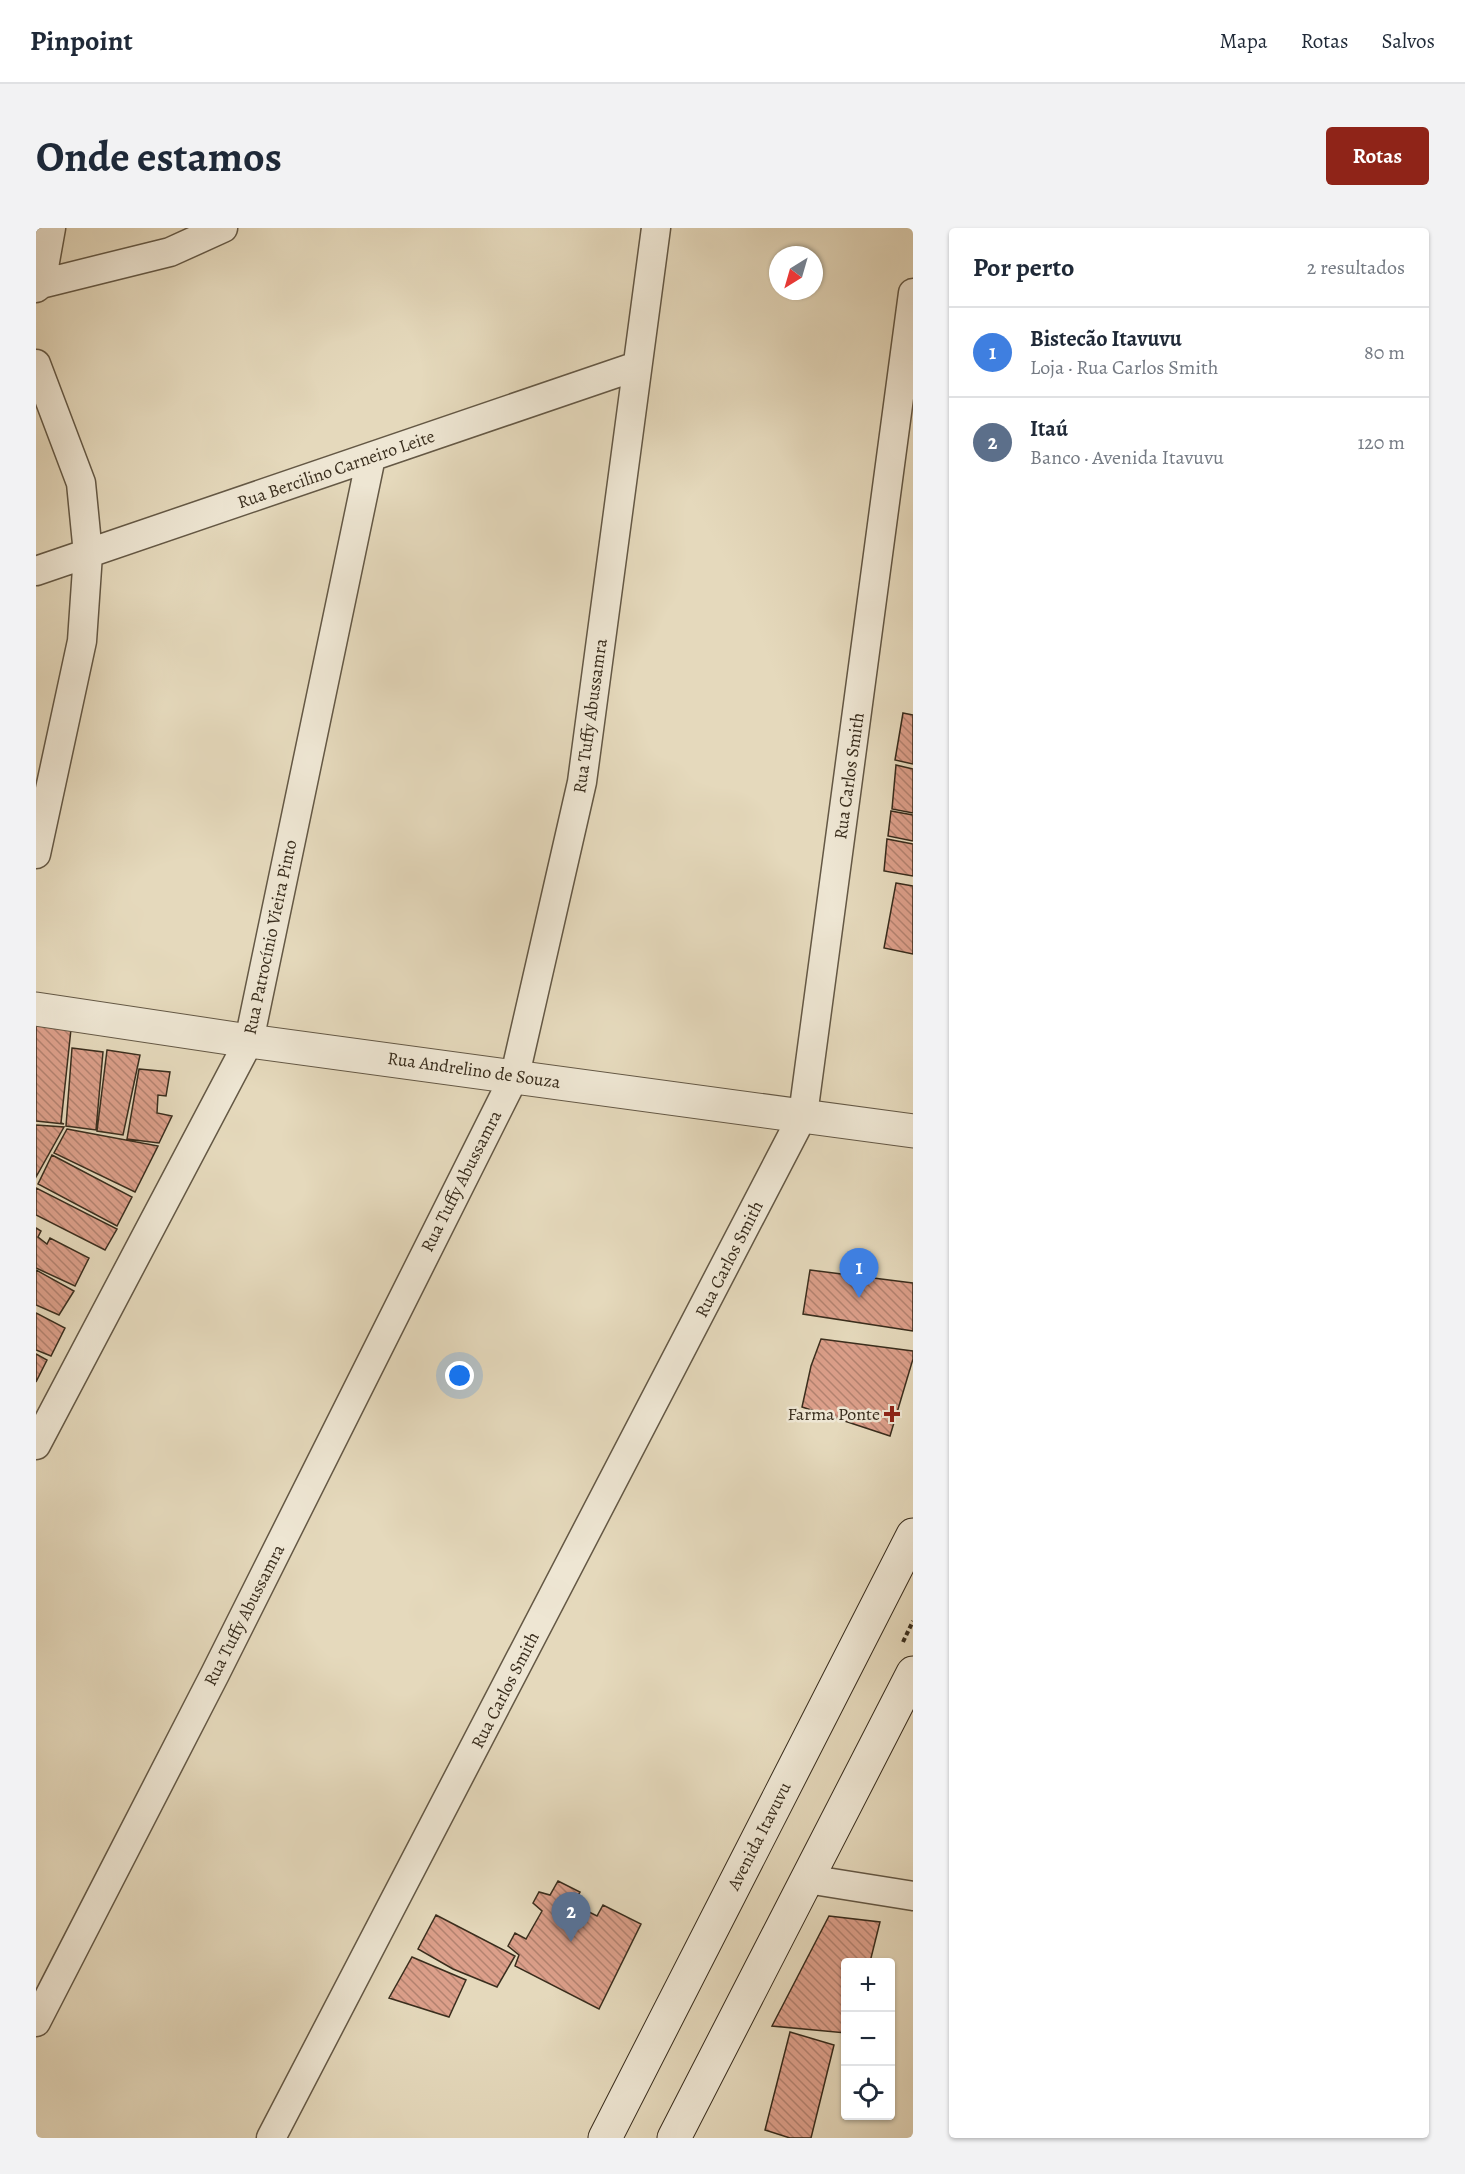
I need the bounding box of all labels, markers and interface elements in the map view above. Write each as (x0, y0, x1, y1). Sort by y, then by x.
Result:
text: Pinpoint (30, 22, 133, 60)
text: Mapa (1219, 27, 1268, 55)
text: Rotas (1301, 27, 1348, 55)
text: Salvos (1381, 27, 1435, 55)
button: Rotas (1326, 127, 1429, 185)
text: Onde estamos (36, 128, 282, 185)
north arrow (769, 246, 823, 300)
text: Por perto (973, 250, 1074, 285)
text: 2 resultados (1307, 254, 1405, 281)
text: Bistecão Itavuvu (1030, 324, 1182, 354)
text: 1 (989, 339, 996, 366)
text: 80 m (1364, 339, 1405, 366)
text: Loja · Rua Carlos Smith (1030, 354, 1218, 381)
text: Itaú (1030, 414, 1068, 444)
street label: Rua Bercilino Carneiro Leite (234, 424, 438, 514)
text: 2 (988, 429, 997, 456)
text: 120 m (1357, 429, 1405, 456)
text: Banco · Avenida Itavuvu (1030, 444, 1224, 471)
street label: Rua Tuffy Abussamra (567, 636, 613, 795)
street label: Rua Carlos Smith (828, 711, 870, 841)
street label: Rua Patrocínio Vieira Pinto (238, 837, 302, 1037)
street label: Rua Andrelino de Souza (386, 1046, 563, 1094)
street label: Rua Tuffy Abussamra (415, 1105, 507, 1256)
street label: Rua Carlos Smith (689, 1196, 769, 1321)
pin: 1 (840, 1248, 878, 1298)
your location (445, 1361, 474, 1390)
place label: Farma Ponte (787, 1402, 880, 1426)
marker: Farma Ponte (885, 1407, 899, 1421)
street label: Rua Tuffy Abussamra (198, 1539, 290, 1690)
street label: Rua Carlos Smith (465, 1627, 545, 1752)
street label: Avenida Itavuvu (721, 1778, 797, 1895)
pin: 2 (552, 1892, 590, 1942)
map controls (841, 1958, 895, 2120)
button: + (841, 1958, 895, 2012)
button: − (841, 2012, 895, 2066)
button: locate (841, 2066, 895, 2120)

